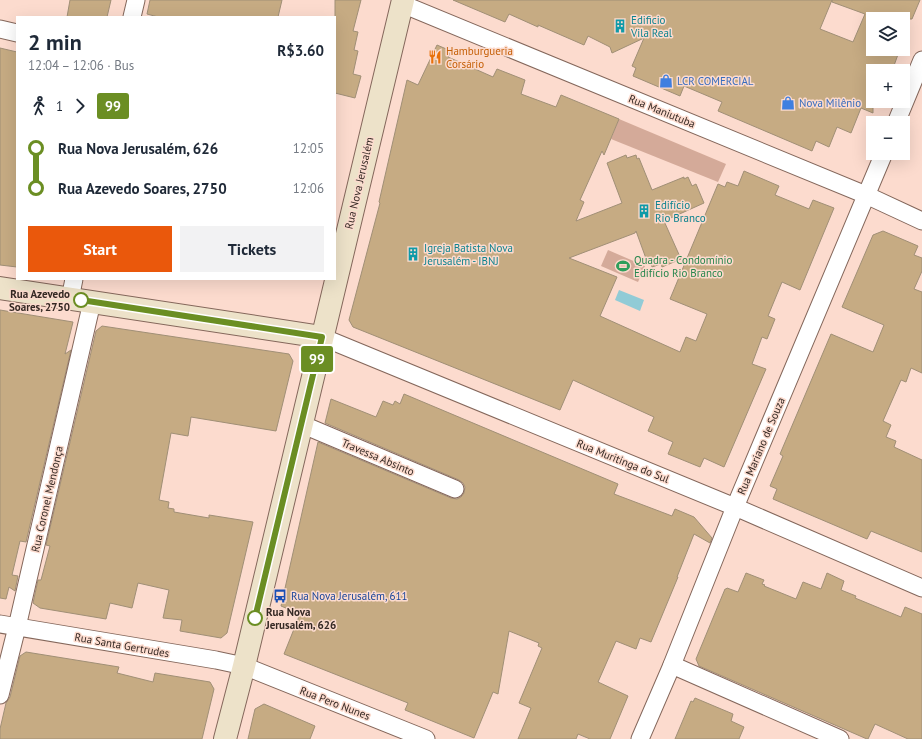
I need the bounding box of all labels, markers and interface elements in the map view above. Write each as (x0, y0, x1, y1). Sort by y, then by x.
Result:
map controls (866, 12, 910, 160)
button: layers (866, 12, 910, 56)
place label: Edificio Vila Real (630, 13, 673, 40)
building icon: Edificio Vila Real (612, 18, 628, 34)
text: 2 min (28, 28, 82, 56)
text: R$3.60 (277, 41, 324, 60)
place label: Hamburgueria Corsário (446, 44, 513, 71)
restaurant icon: Hamburgueria Corsário (427, 49, 443, 65)
text: 12:04 – 12:06 · Bus (28, 57, 134, 74)
button: + (866, 64, 910, 108)
shop icon: LCR COMERCIAL (658, 73, 674, 89)
place label: LCR COMERCIAL (677, 74, 754, 88)
street label: Rua Maniutuba (627, 91, 697, 131)
icon: walk (28, 95, 50, 117)
icon: forward (69, 95, 91, 117)
shop icon: Nova Milênio (780, 95, 796, 111)
place label: Nova Milênio (799, 96, 861, 110)
text: 99 (105, 97, 121, 115)
text: 1 (56, 98, 63, 115)
button: − (866, 116, 910, 160)
street label: Rua Nova Jerusalém (342, 136, 376, 230)
text: Rua Nova Jerusalém, 626 (58, 139, 218, 158)
text: 12:05 (293, 140, 324, 157)
text: Rua Azevedo Soares, 2750 (58, 179, 227, 198)
text: 12:06 (293, 180, 324, 197)
place label: Edifício Rio Branco (655, 198, 706, 225)
building icon: Edifício Rio Branco (636, 203, 652, 219)
button: Start (28, 226, 172, 272)
button: Tickets (180, 226, 324, 272)
place label: Igreja Batista Nova Jerusalém - IBNJ (423, 241, 513, 268)
building icon: Igreja Batista Nova Jerusalém - IBNJ (405, 246, 421, 262)
place label: Quadra - Condomínio Edifício Rio Branco (634, 253, 733, 280)
sports icon: Quadra - Condomínio Edifício Rio Branco (615, 258, 631, 274)
place label: Rua Azevedo Soares, 2750 (9, 287, 70, 314)
marker: Rua Azevedo Soares, 2750 (73, 292, 89, 308)
line badge: 99 (299, 346, 335, 372)
text: 99 (309, 350, 325, 368)
street label: Rua Mariano de Souza (734, 395, 788, 497)
street label: Travessa Absinto (340, 435, 417, 479)
street label: Rua Muritinga do Sul (575, 436, 672, 486)
street label: Rua Coronel Mendonça (28, 445, 66, 553)
bus stop icon: Rua Nova Jerusalém, 611 (272, 588, 288, 604)
place label: Rua Nova Jerusalém, 611 (291, 589, 407, 603)
place label: Rua Nova Jerusalém, 626 (265, 605, 336, 632)
marker: Rua Nova Jerusalém, 626 (247, 610, 263, 626)
street label: Rua Santa Gertrudes (73, 630, 171, 660)
street label: Rua Pero Nunes (298, 683, 373, 723)

